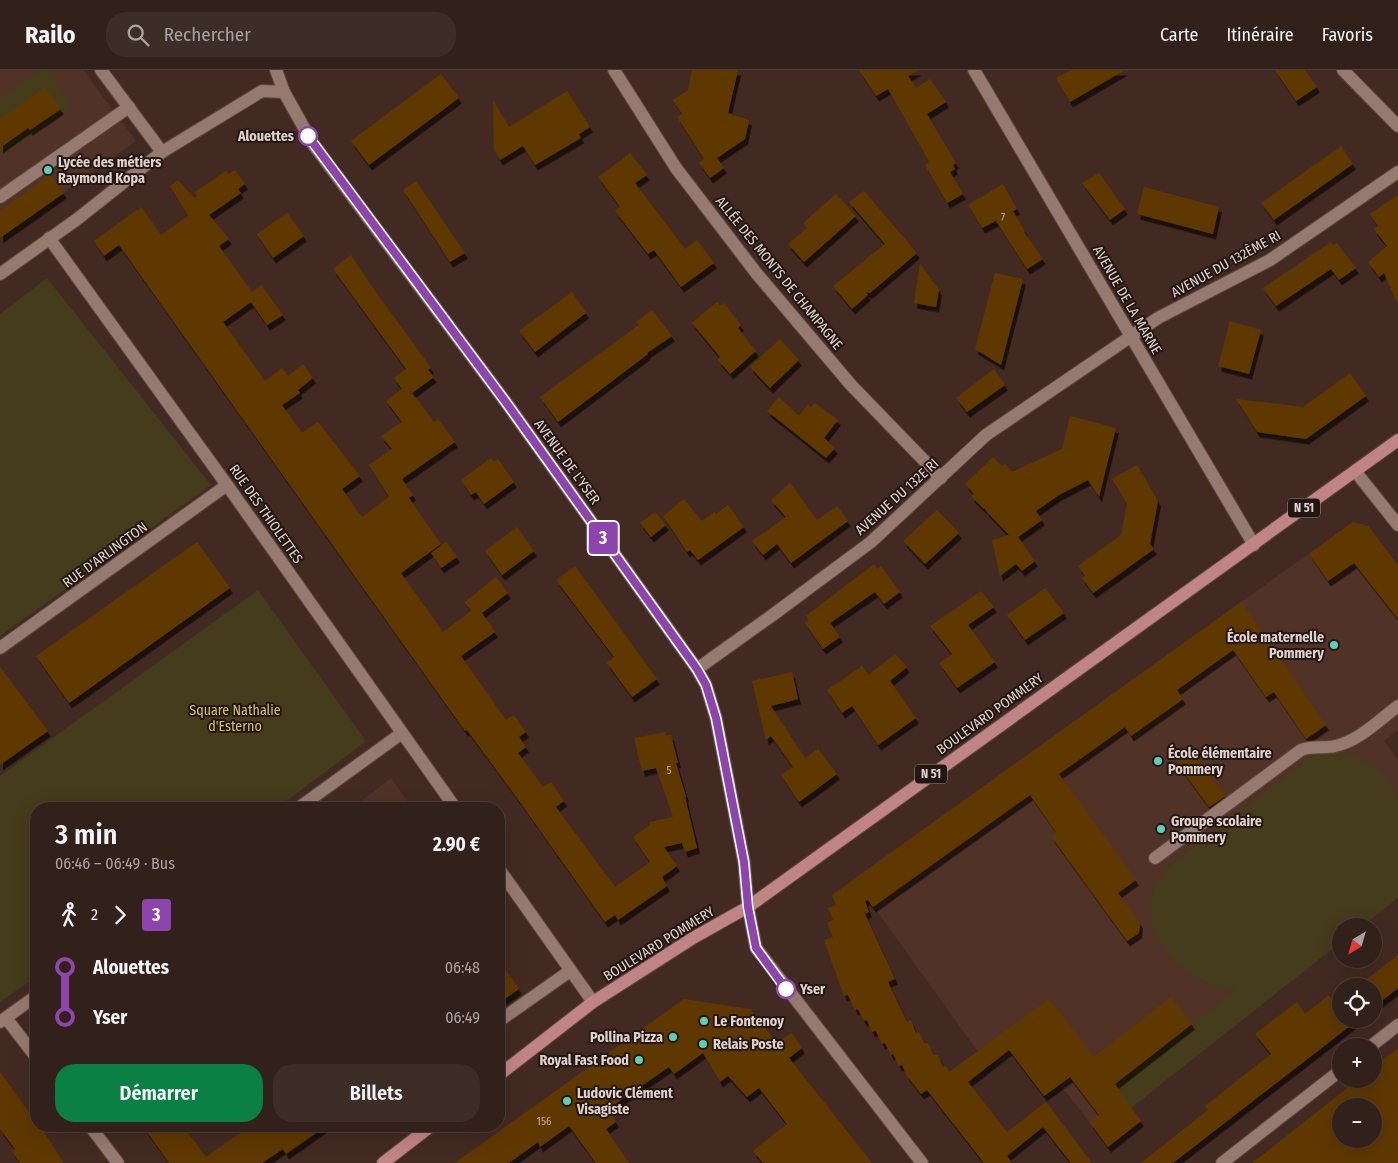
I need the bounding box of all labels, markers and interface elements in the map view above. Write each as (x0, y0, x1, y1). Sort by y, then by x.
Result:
search box (106, 12, 456, 57)
text: Railo (25, 21, 76, 49)
icon: search (124, 21, 152, 49)
text: Rechercher (164, 23, 251, 46)
text: Carte (1160, 24, 1198, 46)
text: Itinéraire (1226, 24, 1294, 46)
text: Favoris (1322, 24, 1373, 46)
marker: Alouettes (298, 126, 318, 146)
place label: Alouettes (237, 128, 294, 145)
place label: Lycée des métiers Raymond Kopa (58, 154, 161, 187)
marker: Lycée des métiers Raymond Kopa (42, 164, 54, 176)
street label: ALLÉE DES MONTS DE CHAMPAGNE (712, 192, 847, 353)
house number: 7 (1001, 211, 1006, 224)
street label: AVENUE DU 132ÈME RI (1168, 226, 1284, 301)
street label: AVENUE DE LA MARNE (1089, 243, 1165, 358)
street label: AVENUE DE L'YSER (530, 416, 604, 508)
street label: AVENUE DU 132E RI (852, 455, 942, 539)
street label: RUE DES THIOLETTES (225, 461, 307, 567)
road number: N 51 (1288, 498, 1320, 518)
street label: RUE D'ARLINGTON (59, 519, 151, 591)
line badge: 3 (587, 522, 619, 554)
text: 3 (599, 527, 607, 549)
place label: École maternelle Pommery (1227, 628, 1324, 662)
marker: École maternelle Pommery (1328, 639, 1340, 651)
street label: BOULEVARD POMMERY (933, 670, 1047, 758)
park label: Square Nathalie d'Esterno (189, 702, 281, 735)
place label: École élémentaire Pommery (1168, 744, 1272, 778)
marker: École élémentaire Pommery (1152, 755, 1164, 767)
house number: 5 (666, 764, 672, 777)
road number: N 51 (915, 764, 947, 784)
place label: Groupe scolaire Pommery (1171, 813, 1262, 846)
text: 3 min (55, 818, 117, 851)
marker: Groupe scolaire Pommery (1155, 823, 1167, 835)
text: 2.90 € (433, 833, 480, 856)
text: 06:46 – 06:49 · Bus (55, 854, 175, 873)
icon: walk (55, 901, 83, 929)
icon: forward (106, 901, 134, 929)
street label: BOULEVARD POMMERY (600, 903, 718, 985)
text: 3 (152, 904, 161, 926)
text: 2 (91, 905, 98, 924)
north arrow (1332, 918, 1382, 968)
map controls (1332, 918, 1382, 1148)
text: Alouettes (93, 956, 169, 979)
text: 06:48 (445, 958, 480, 977)
button: locate (1332, 978, 1382, 1028)
marker: Yser (776, 979, 796, 999)
place label: Yser (799, 981, 826, 998)
text: Yser (93, 1006, 127, 1029)
text: 06:49 (445, 1008, 480, 1027)
place label: Le Fontenoy (714, 1013, 784, 1030)
marker: Le Fontenoy (698, 1015, 710, 1027)
place label: Pollina Pizza (590, 1029, 663, 1046)
marker: Pollina Pizza (667, 1031, 679, 1043)
place label: Relais Poste (713, 1036, 784, 1053)
marker: Relais Poste (697, 1038, 709, 1050)
button: + (1332, 1038, 1382, 1088)
place label: Royal Fast Food (540, 1052, 629, 1069)
marker: Royal Fast Food (633, 1054, 645, 1066)
button: Démarrer (55, 1064, 263, 1122)
button: Billets (273, 1064, 480, 1122)
place label: Ludovic Clément Visagiste (576, 1085, 674, 1118)
marker: Ludovic Clément Visagiste (561, 1095, 573, 1107)
button: − (1332, 1098, 1382, 1148)
house number: 156 (537, 1115, 552, 1128)

